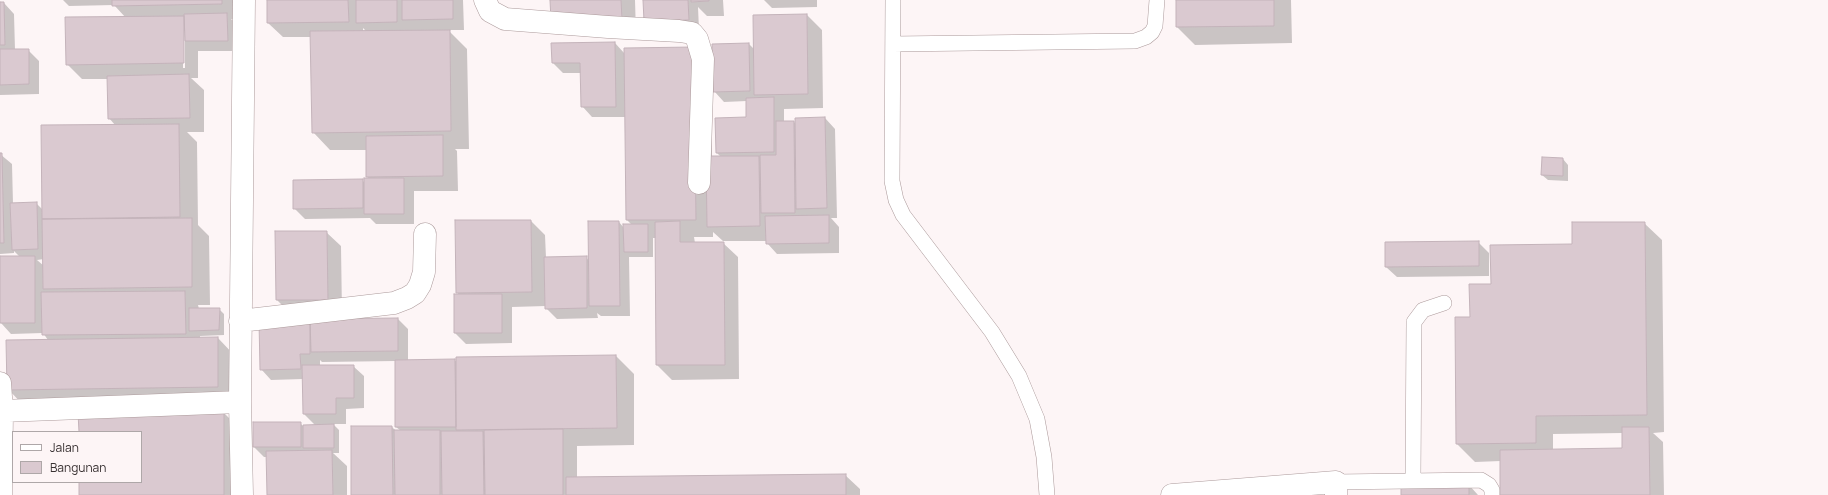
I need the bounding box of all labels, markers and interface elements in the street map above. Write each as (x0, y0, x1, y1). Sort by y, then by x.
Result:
legend (12, 431, 142, 483)
text: Jalan (50, 439, 79, 456)
text: Bangunan (50, 459, 106, 476)

